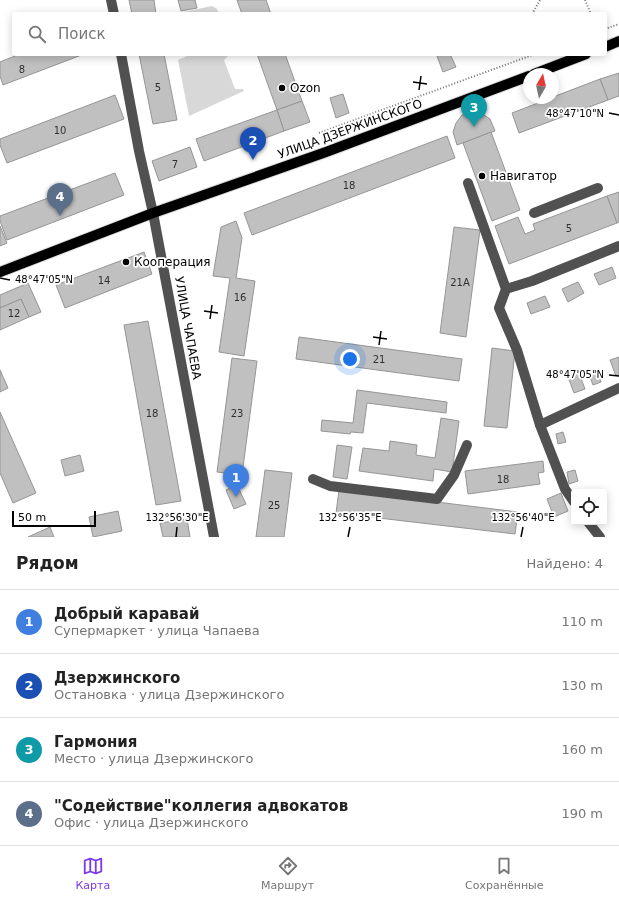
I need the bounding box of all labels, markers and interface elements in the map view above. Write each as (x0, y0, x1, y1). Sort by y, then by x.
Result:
search box (12, 12, 607, 56)
icon: search (26, 23, 48, 45)
text: Поиск (58, 25, 106, 43)
house number: 8 (19, 64, 25, 75)
north arrow (523, 68, 559, 104)
place label: Ozon (290, 81, 321, 95)
house number: 5 (155, 82, 161, 93)
marker: Ozon (277, 83, 287, 93)
pin: 3 (461, 94, 487, 127)
street label: УЛИЦА ДЗЕРЖИНСКОГО (276, 96, 424, 162)
text: 48°47'10"N (546, 108, 604, 119)
house number: 10 (54, 125, 66, 136)
pin: 2 (240, 127, 266, 160)
house number: 7 (172, 159, 178, 170)
place label: Навигатор (490, 169, 557, 183)
marker: Навигатор (477, 171, 487, 181)
house number: 18 (343, 180, 355, 191)
pin: 4 (47, 183, 73, 216)
house number: 5 (566, 223, 572, 234)
place label: Кооперация (134, 255, 211, 269)
marker: Кооперация (121, 257, 131, 267)
text: 48°47'05"N (15, 274, 73, 285)
house number: 14 (98, 275, 110, 286)
street label: УЛИЦА ЧАПАЕВА (172, 275, 204, 381)
house number: 21А (450, 277, 470, 288)
house number: 16 (234, 292, 246, 303)
house number: 12 (8, 308, 20, 319)
your location (340, 349, 360, 369)
house number: 21 (373, 354, 385, 365)
text: 48°47'05"N (546, 369, 604, 380)
house number: 18 (146, 408, 158, 419)
house number: 23 (231, 408, 243, 419)
pin: 1 (223, 464, 249, 497)
house number: 18 (497, 474, 509, 485)
map controls (571, 489, 607, 525)
button: locate (571, 489, 607, 525)
house number: 25 (268, 500, 280, 511)
scale bar (12, 509, 96, 528)
text: 50 m (18, 511, 46, 524)
text: 132°56'30"E (145, 512, 209, 523)
text: 132°56'35"E (318, 512, 382, 523)
text: 132°56'40"E (491, 512, 555, 523)
text: Рядом (16, 553, 79, 573)
text: Найдено: 4 (527, 556, 603, 571)
text: Добрый каравай (54, 605, 199, 623)
text: 1 (24, 614, 34, 629)
text: 110 m (561, 614, 603, 629)
text: Супермаркет · улица Чапаева (54, 623, 260, 638)
text: Дзержинского (54, 669, 180, 687)
text: 2 (24, 678, 34, 693)
text: 130 m (561, 678, 603, 693)
text: Остановка · улица Дзержинского (54, 687, 284, 702)
text: Гармония (54, 733, 138, 751)
text: 3 (24, 742, 34, 757)
text: 160 m (561, 742, 603, 757)
text: Место · улица Дзержинского (54, 751, 253, 766)
text: "Содействие"коллегия адвокатов (54, 797, 348, 815)
text: 4 (24, 806, 34, 821)
text: 190 m (561, 806, 603, 821)
text: Офис · улица Дзержинского (54, 815, 248, 830)
tab: Карта (75, 855, 110, 892)
tab: Маршрут (261, 855, 314, 892)
tab: Сохранённые (465, 855, 544, 892)

